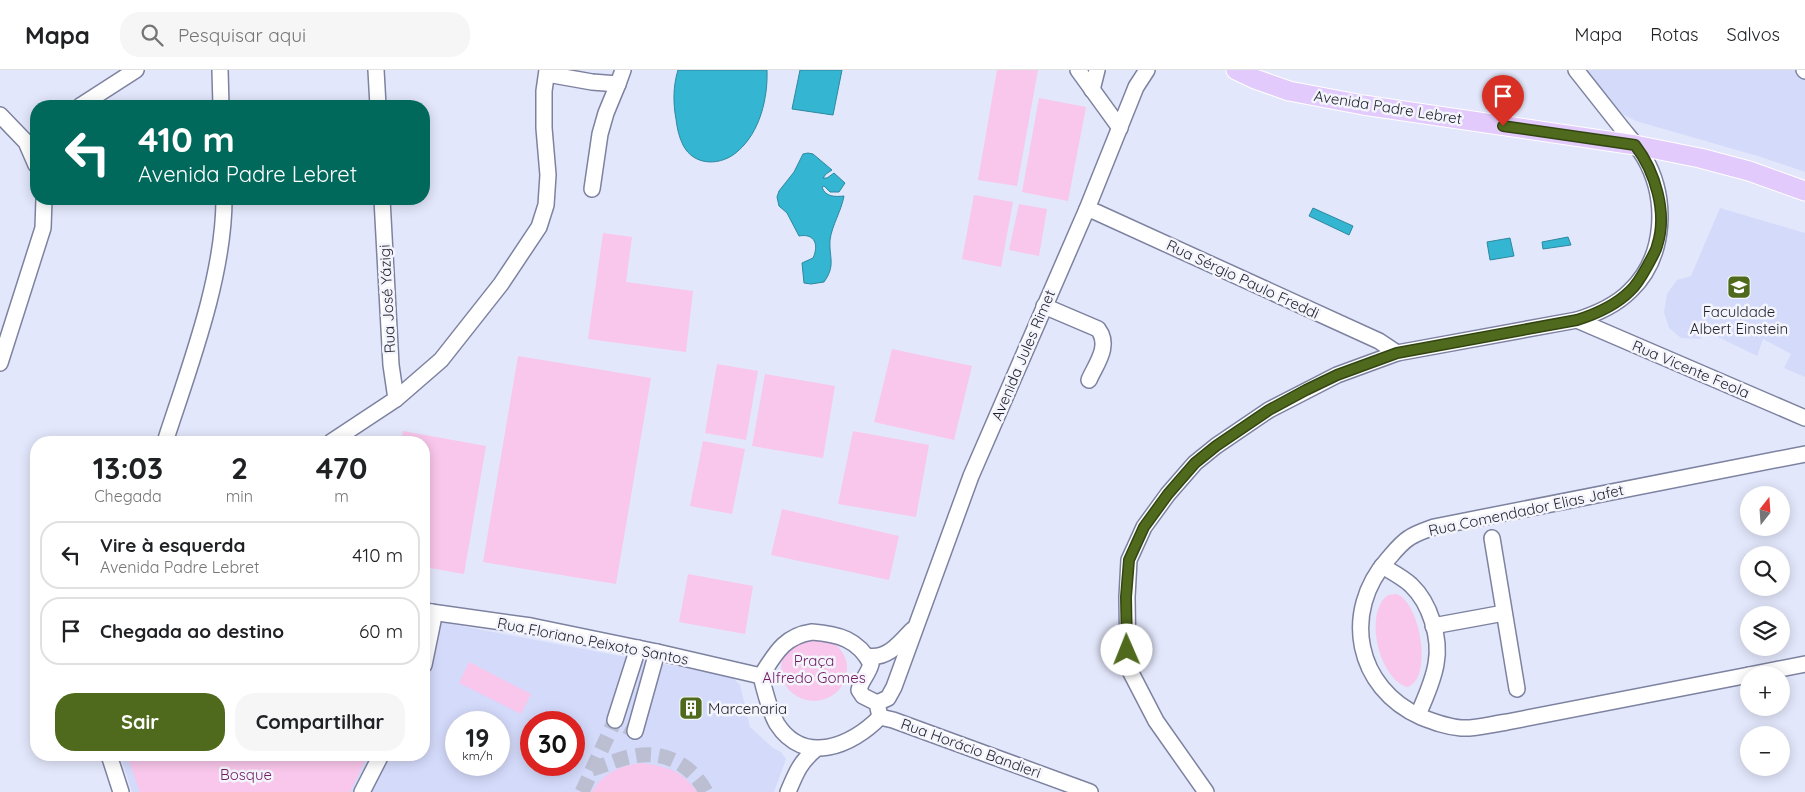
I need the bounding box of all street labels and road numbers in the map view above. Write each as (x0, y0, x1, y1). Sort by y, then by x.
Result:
street label: Avenida Padre Lebret (1313, 86, 1463, 128)
street label: Rua Sérgio Paulo Freddi (1164, 235, 1322, 323)
street label: Rua José Yázigi (375, 244, 399, 354)
street label: Avenida Jules Rimet (987, 287, 1059, 423)
street label: Rua Vicente Feola (1629, 336, 1753, 402)
street label: Rua Comendador Elias Jafet (1427, 480, 1625, 540)
street label: Rua Floriano Peixoto Santos (496, 613, 690, 669)
street label: Rua Horácio Bandieri (898, 714, 1044, 782)

